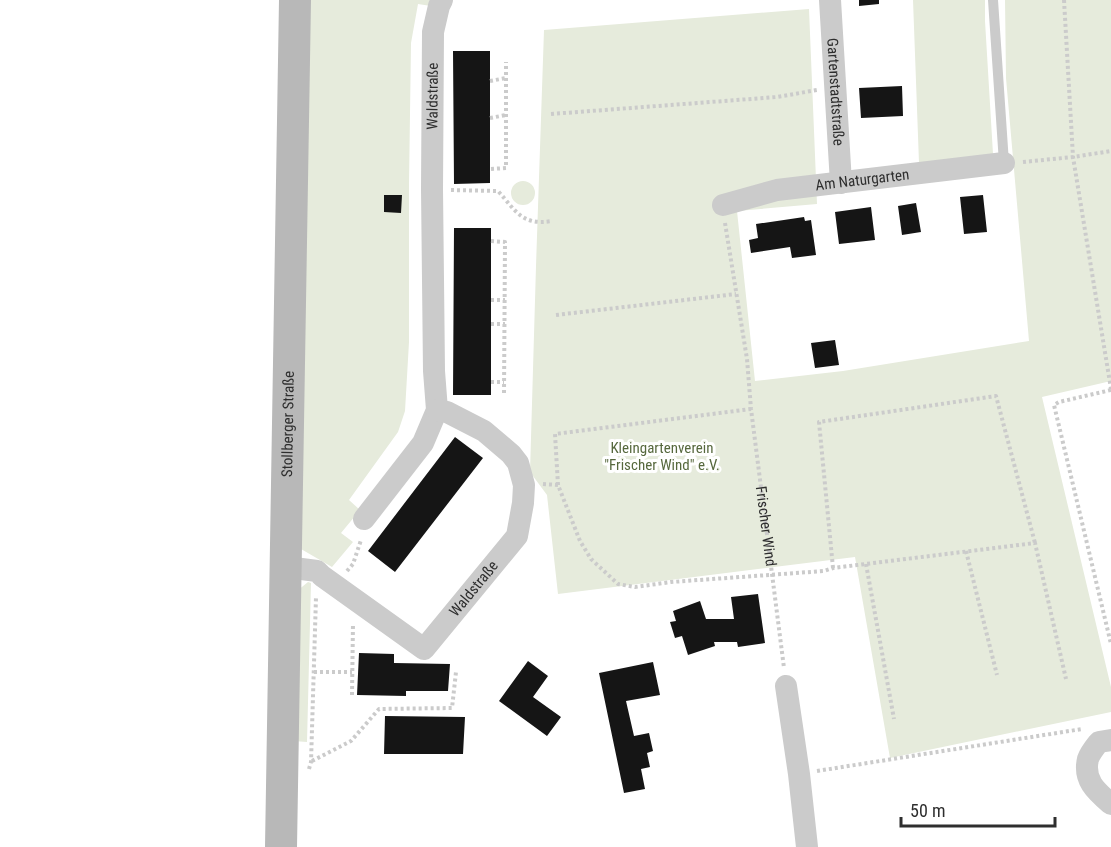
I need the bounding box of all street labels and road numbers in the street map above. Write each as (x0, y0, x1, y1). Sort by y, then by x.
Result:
street label: Gartenstadtstraße (823, 38, 848, 146)
street label: Waldstraße (423, 63, 442, 130)
street label: Am Naturgarten (814, 165, 910, 194)
street label: Stollberger Straße (278, 371, 298, 477)
street label: Frischer Wind (752, 485, 780, 567)
street label: Waldstraße (446, 557, 502, 620)

